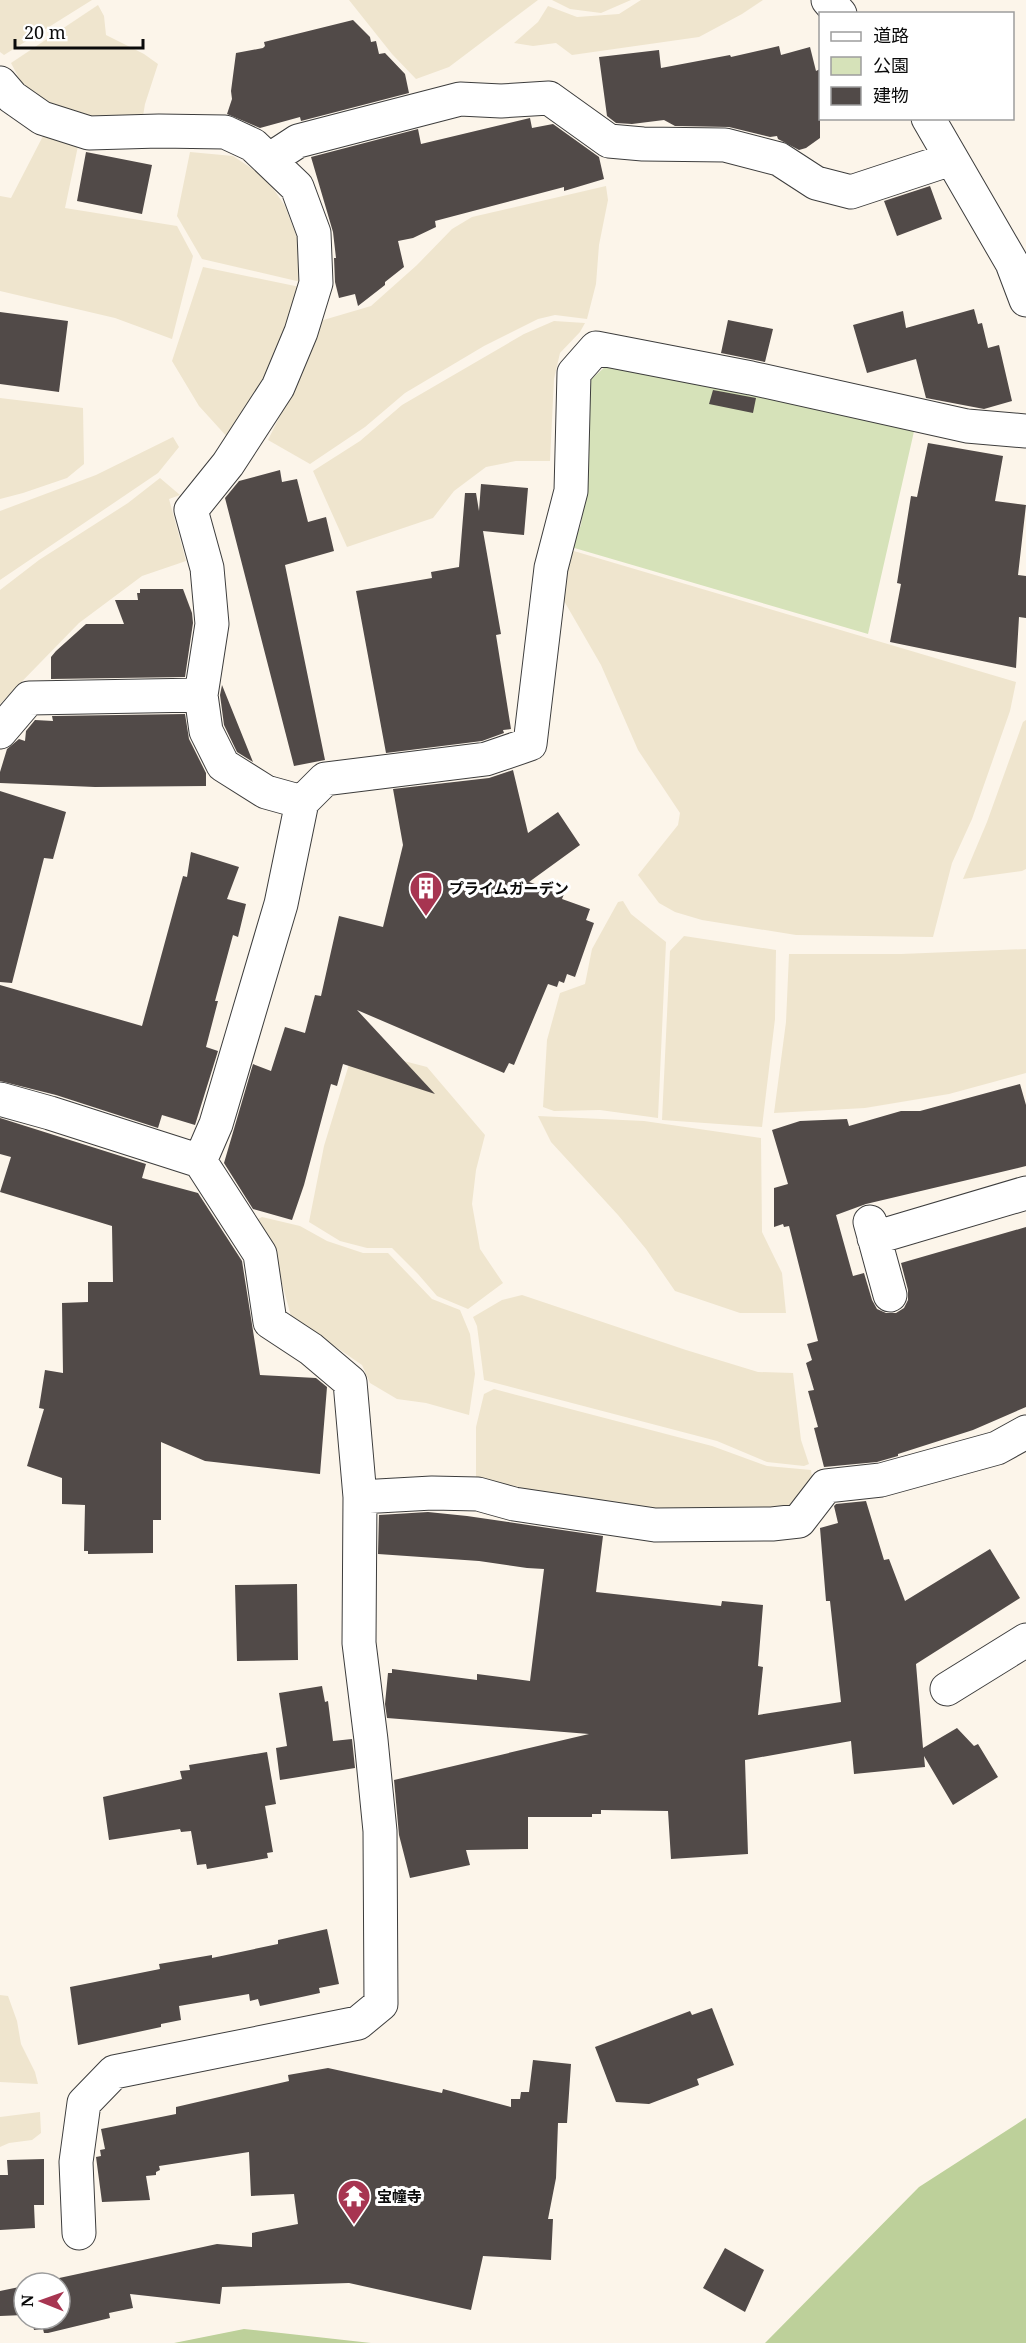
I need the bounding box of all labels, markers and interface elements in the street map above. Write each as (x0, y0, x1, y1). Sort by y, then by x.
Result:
scale bar (15, 12, 142, 50)
legend (819, 12, 1014, 120)
text: 20 m (24, 20, 66, 44)
text: 道路 (873, 23, 909, 47)
text: 公園 (873, 53, 909, 77)
text: 建物 (873, 83, 909, 107)
building icon: プライムガーデン (408, 870, 444, 917)
place label: プライムガーデン (449, 878, 569, 898)
temple icon: 宝幢寺 (336, 2178, 372, 2225)
place label: 宝幢寺 (377, 2186, 422, 2206)
north arrow (12, 2271, 72, 2331)
text: N (16, 2294, 38, 2307)

